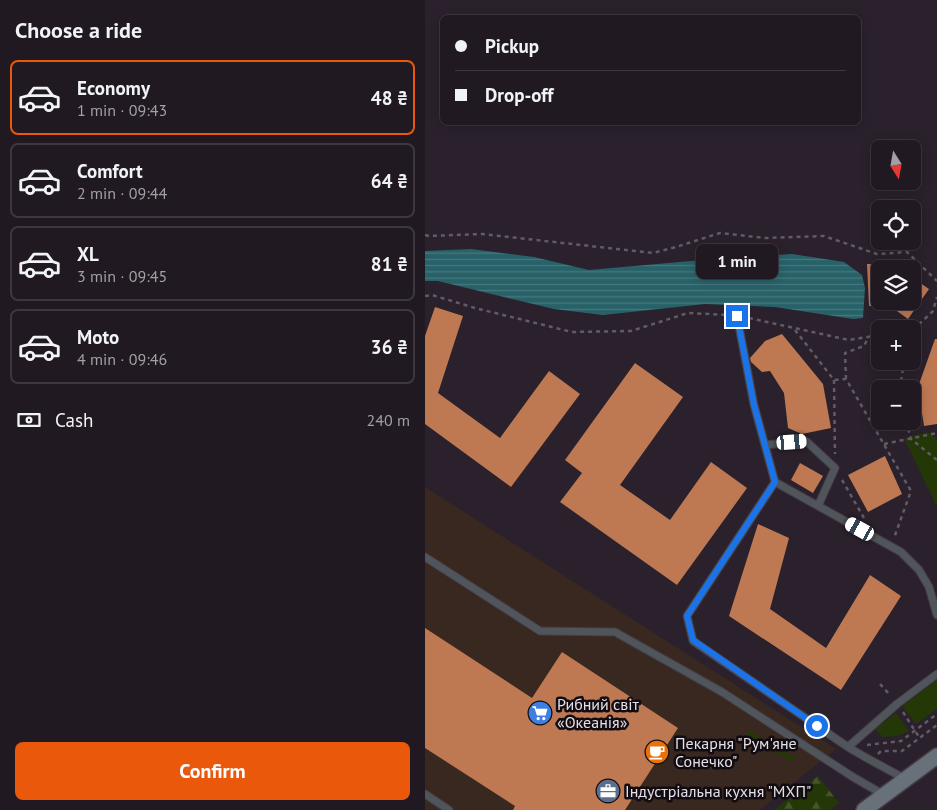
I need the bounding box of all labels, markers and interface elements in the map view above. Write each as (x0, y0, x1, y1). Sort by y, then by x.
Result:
text: Choose a ride (15, 16, 142, 44)
text: Pickup (485, 34, 539, 58)
icon: car (17, 75, 62, 120)
text: Economy (77, 76, 150, 100)
text: Drop-off (485, 83, 553, 107)
text: 48 ₴ (371, 86, 408, 110)
text: 1 min · 09:43 (77, 100, 167, 120)
north arrow (871, 140, 921, 190)
map controls (871, 140, 921, 430)
icon: car (17, 158, 62, 203)
text: Comfort (77, 159, 143, 183)
text: 64 ₴ (371, 169, 408, 193)
text: 2 min · 09:44 (77, 183, 167, 203)
button: locate (871, 200, 921, 250)
icon: car (17, 241, 62, 286)
text: XL (77, 242, 99, 266)
callout: 1 min (696, 244, 778, 278)
text: 1 min (717, 251, 757, 271)
text: 81 ₴ (371, 252, 408, 276)
button: layers (871, 260, 921, 310)
text: 3 min · 09:45 (77, 266, 167, 286)
route end (726, 305, 748, 327)
button: + (871, 320, 921, 370)
icon: car (17, 324, 62, 369)
text: Moto (77, 325, 119, 349)
text: 36 ₴ (371, 335, 408, 359)
text: 4 min · 09:46 (77, 349, 167, 369)
button: − (871, 380, 921, 430)
icon: cash (15, 406, 43, 434)
text: Cash (55, 408, 93, 432)
text: 240 m (367, 410, 410, 430)
car (776, 433, 807, 451)
car (843, 515, 876, 543)
place label: Рибний світ «Океанія» (557, 694, 640, 732)
supermarket icon: Рибний світ «Океанія» (527, 700, 553, 726)
route start (806, 715, 828, 737)
place label: Пекарня "Рум'яне Сонечко" (675, 733, 797, 771)
cafe icon: Пекарня "Рум'яне Сонечко" (644, 739, 670, 765)
button: Confirm (15, 742, 410, 800)
office icon: Індустріальна кухня "МХП" (595, 778, 621, 804)
place label: Індустріальна кухня "МХП" (625, 781, 811, 801)

